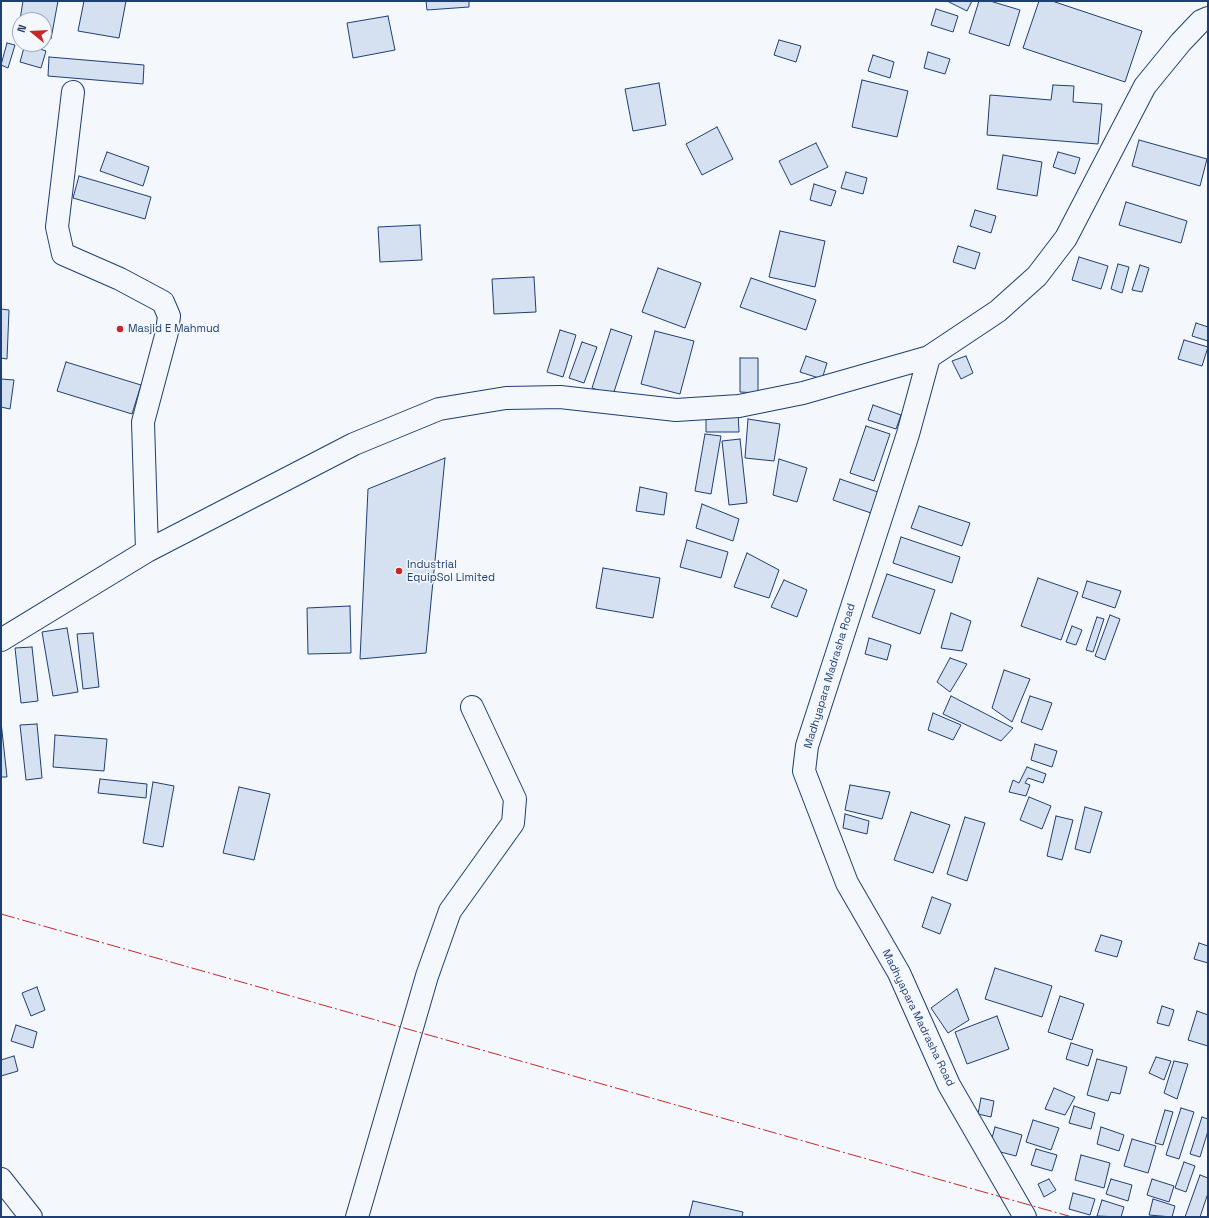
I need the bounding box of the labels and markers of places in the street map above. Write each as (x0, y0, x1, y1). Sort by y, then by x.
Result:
place label: Masjid E Mahmud (128, 322, 220, 336)
marker: Masjid E Mahmud (115, 324, 125, 334)
place label: Industrial EquipSol Limited (407, 558, 495, 584)
marker: Industrial EquipSol Limited (394, 566, 404, 576)

